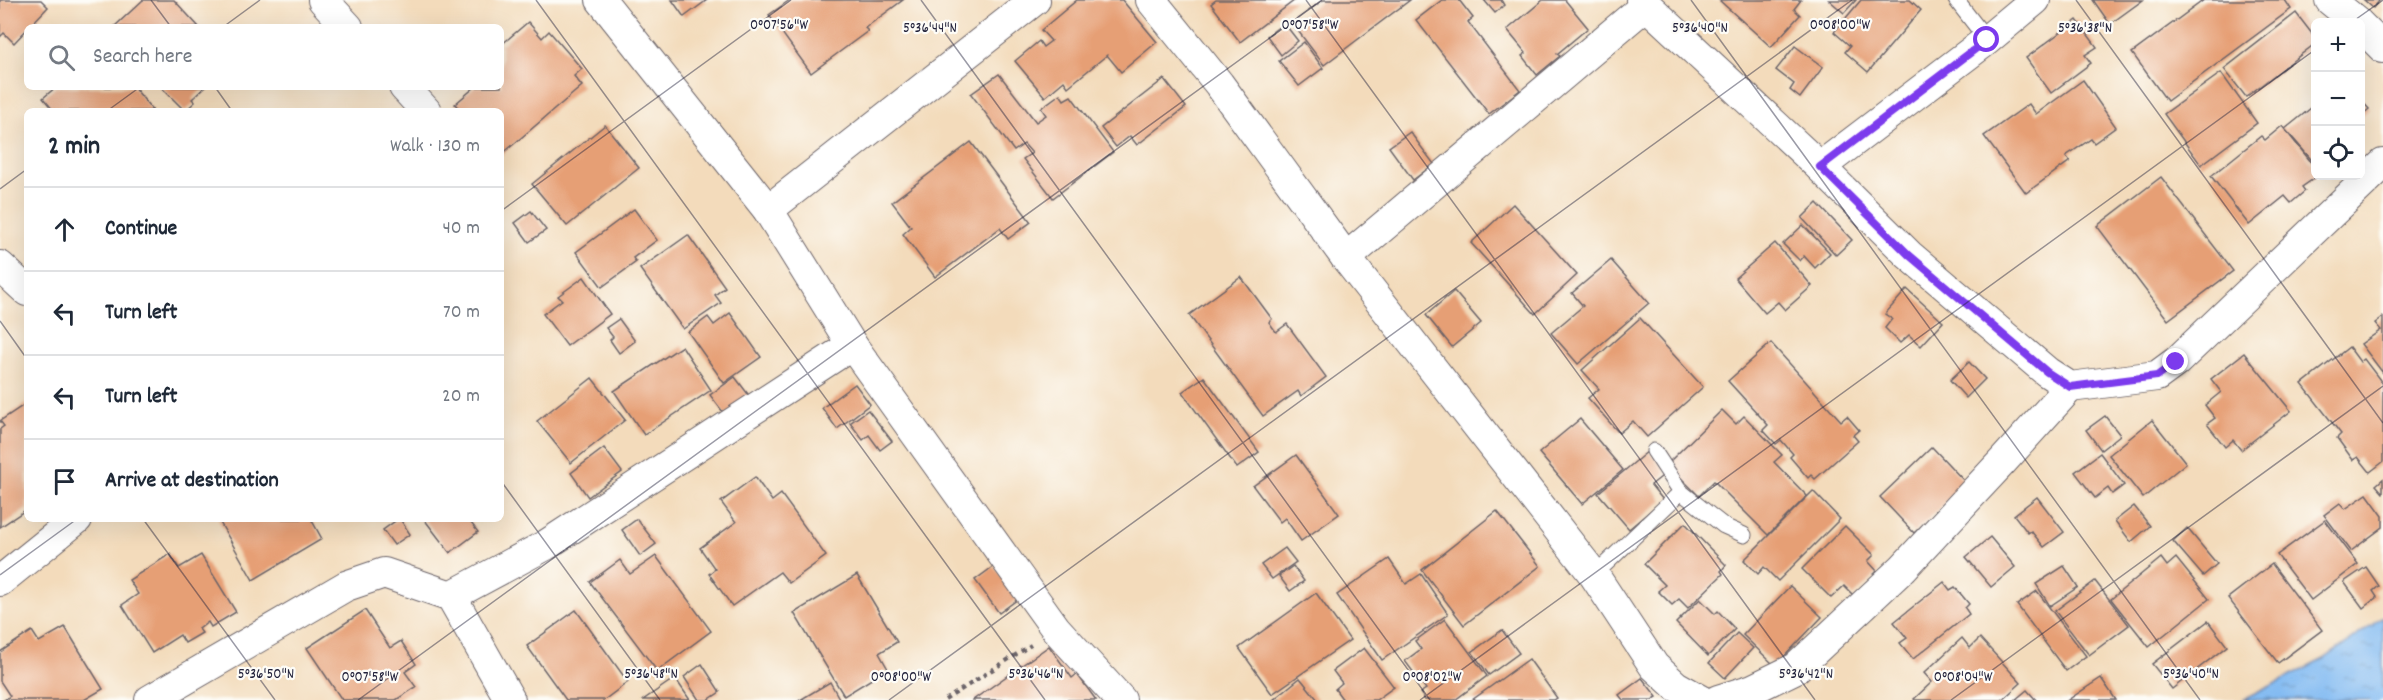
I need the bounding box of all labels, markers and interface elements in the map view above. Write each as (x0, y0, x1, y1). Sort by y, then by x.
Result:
text: 0°07'56"W (750, 15, 808, 37)
text: 0°07'58"W (1282, 15, 1339, 37)
text: 0°08'00"W (1810, 15, 1871, 37)
text: 5°36'44"N (903, 18, 957, 40)
text: 5°36'40"N (1672, 18, 1728, 40)
text: 5°36'38"N (2058, 18, 2112, 40)
map controls (2311, 18, 2365, 180)
button: + (2311, 18, 2365, 72)
search box (24, 24, 504, 90)
route start (1973, 26, 1999, 52)
icon: search (45, 41, 78, 74)
text: Search here (93, 42, 192, 73)
button: − (2311, 72, 2365, 126)
button: locate (2311, 126, 2365, 180)
text: 2 min (48, 129, 100, 166)
text: Walk · 130 m (390, 133, 480, 161)
icon: ahead (48, 213, 81, 246)
text: Continue (105, 214, 177, 245)
text: 40 m (442, 215, 480, 243)
icon: left (48, 297, 81, 330)
text: Turn left (105, 298, 177, 329)
text: 70 m (443, 299, 480, 327)
route end (2162, 348, 2188, 374)
icon: left (48, 381, 81, 414)
text: Turn left (105, 382, 177, 413)
text: 20 m (442, 383, 480, 411)
icon: arrive (48, 465, 81, 498)
text: Arrive at destination (105, 466, 279, 497)
text: 5°36'50"N (238, 664, 294, 686)
text: 5°36'48"N (624, 664, 678, 686)
text: 5°36'46"N (1008, 664, 1064, 686)
text: 5°36'42"N (1779, 664, 1833, 686)
text: 5°36'40"N (2163, 664, 2219, 686)
text: 0°07'58"W (342, 667, 399, 689)
text: 0°08'00"W (871, 667, 932, 689)
text: 0°08'02"W (1403, 667, 1462, 689)
text: 0°08'04"W (1934, 667, 1993, 689)

